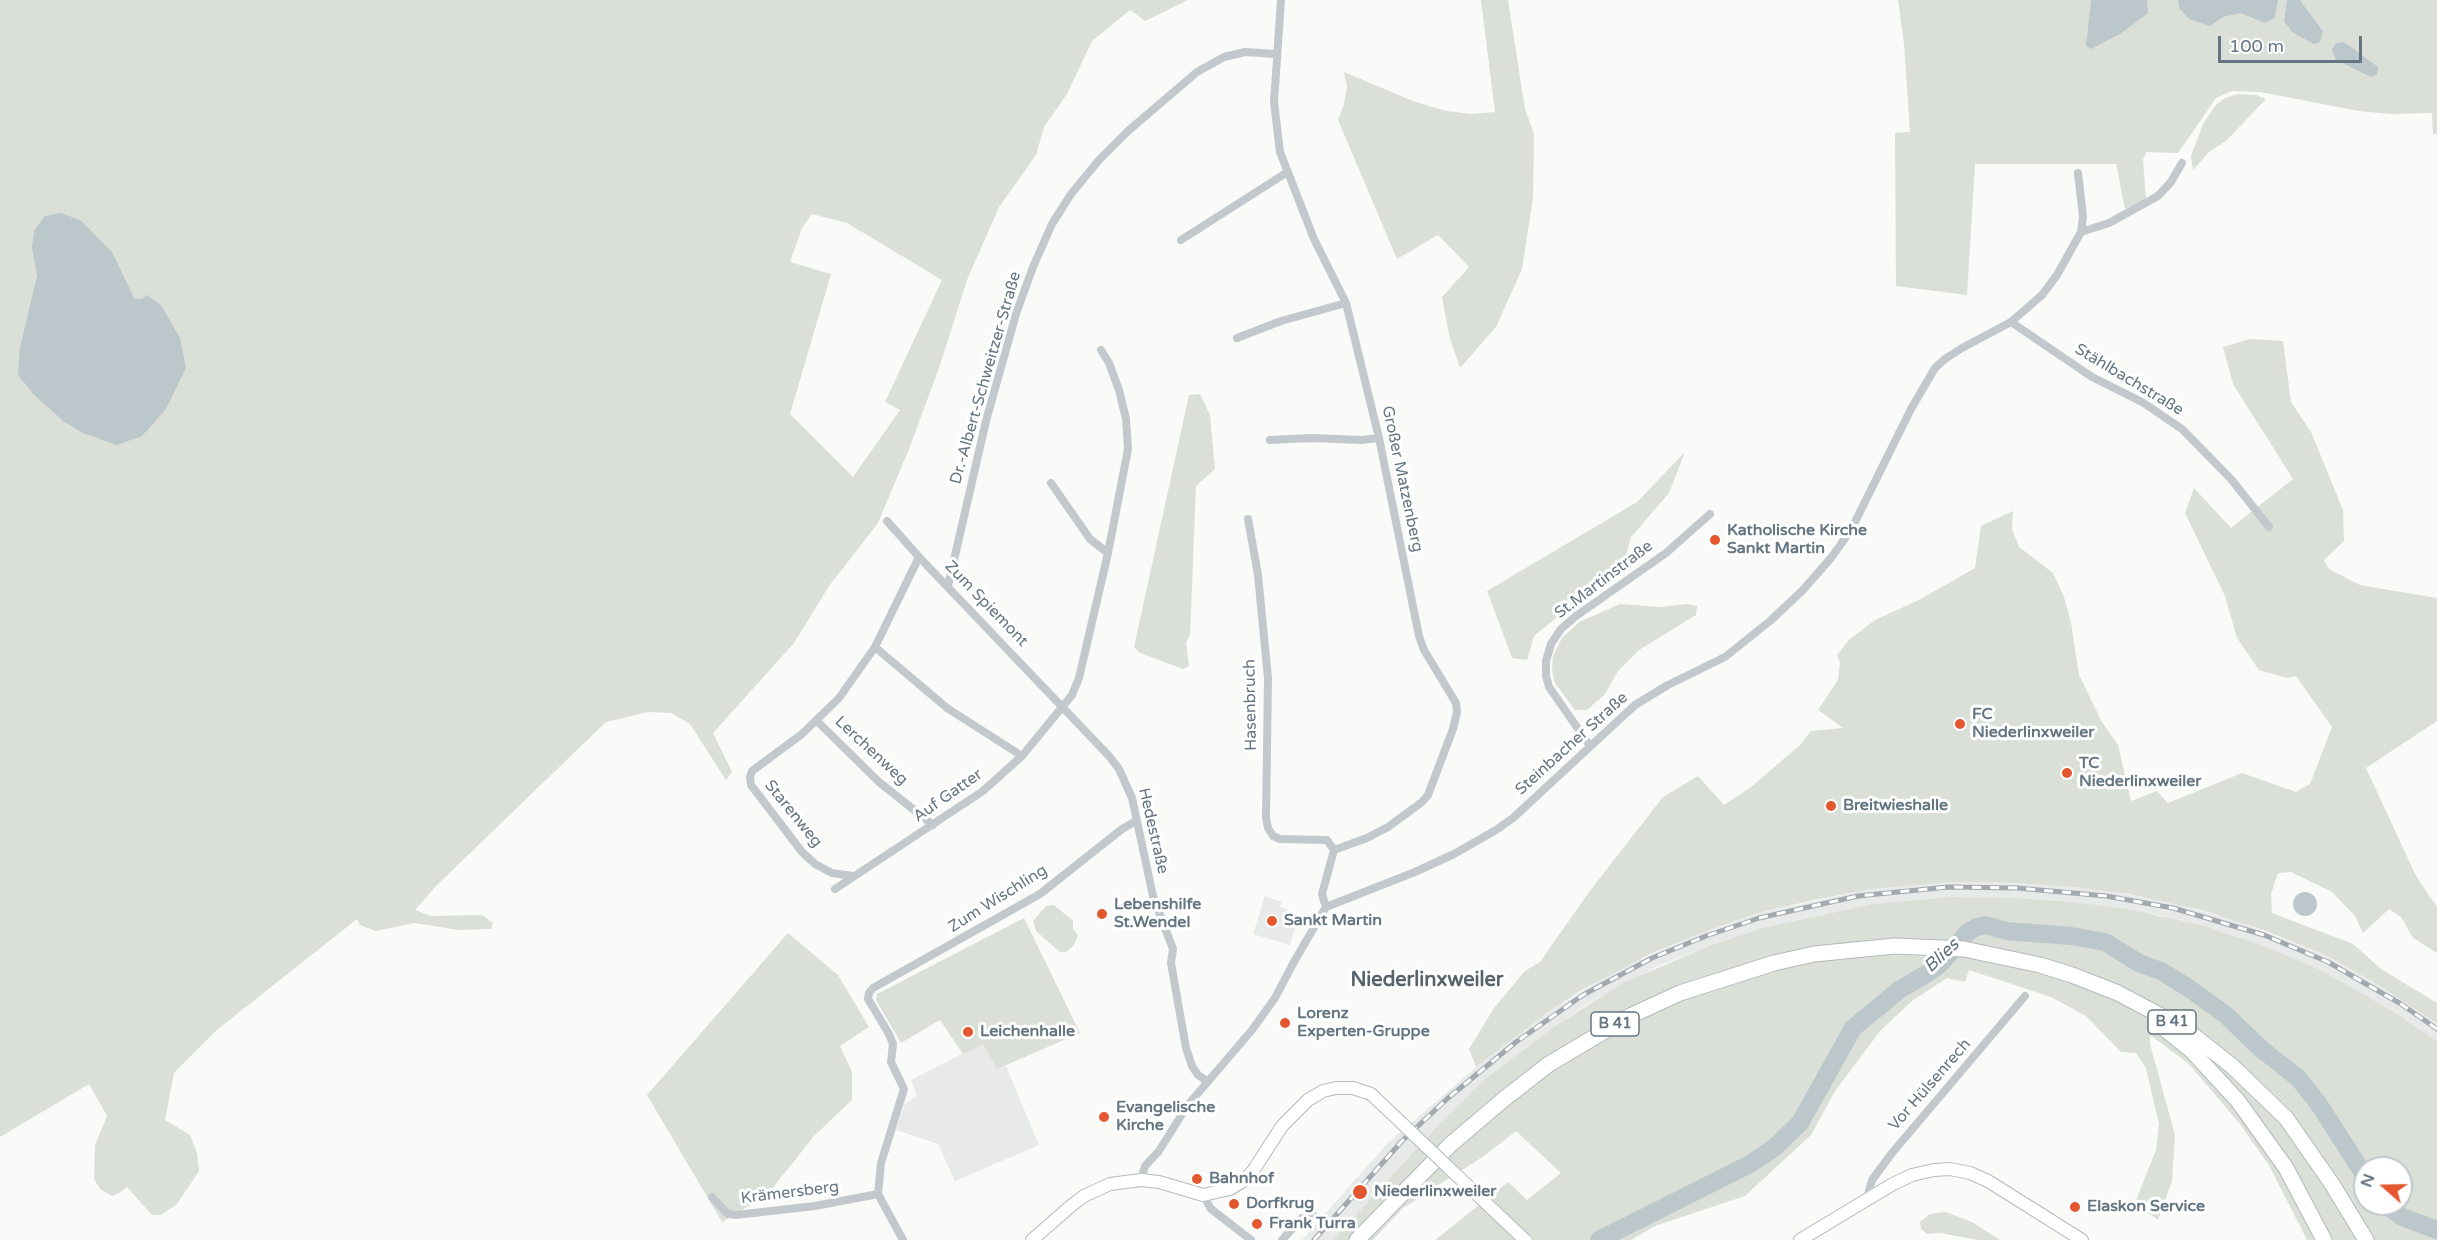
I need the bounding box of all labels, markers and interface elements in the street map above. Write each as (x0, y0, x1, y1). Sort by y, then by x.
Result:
scale bar (2221, 24, 2365, 62)
text: 100 m (2229, 35, 2284, 57)
street label: Dr.-Albert-Schweitzer-Straße (946, 270, 1026, 486)
street label: Stählbachstraße (2071, 340, 2187, 420)
street label: Großer Matzenberg (1377, 404, 1427, 554)
place label: Katholische Kirche Sankt Martin (1727, 521, 1867, 559)
marker: Katholische Kirche Sankt Martin (1708, 533, 1722, 547)
street label: St.Martinstraße (1551, 537, 1657, 623)
street label: Zum Spiemont (940, 557, 1032, 651)
street label: Hasenbruch (1241, 659, 1261, 751)
street label: Steinbacher Straße (1512, 689, 1632, 799)
place label: FC Niederlinxweiler (1972, 705, 2094, 743)
street label: Lerchenweg (831, 712, 911, 790)
marker: FC Niederlinxweiler (1953, 717, 1967, 731)
place label: TC Niederlinxweiler (2079, 754, 2201, 792)
street label: Auf Gatter (910, 765, 986, 827)
marker: TC Niederlinxweiler (2060, 766, 2074, 780)
street label: Starenweg (760, 777, 826, 851)
street label: Hedestraße (1134, 786, 1172, 876)
place label: Breitwieshalle (1843, 796, 1948, 816)
marker: Breitwieshalle (1824, 799, 1838, 813)
street label: Zum Wischling (945, 861, 1051, 937)
place label: Lebenshilfe St.Wendel (1114, 895, 1201, 933)
marker: Lebenshilfe St.Wendel (1095, 907, 1109, 921)
place label: Sankt Martin (1284, 911, 1382, 931)
marker: Sankt Martin (1265, 914, 1279, 928)
water label: Blies (1920, 934, 1964, 978)
district label: Niederlinxweiler (1351, 969, 1503, 993)
place label: Lorenz Experten-Gruppe (1297, 1004, 1430, 1042)
road number: B 41 (2148, 1010, 2196, 1034)
road number: B 41 (1591, 1012, 1639, 1036)
marker: Lorenz Experten-Gruppe (1278, 1016, 1292, 1030)
place label: Leichenhalle (980, 1022, 1075, 1042)
marker: Leichenhalle (961, 1025, 975, 1039)
street label: Vor Hülsenrech (1885, 1035, 1975, 1135)
place label: Evangelische Kirche (1116, 1098, 1215, 1136)
marker: Evangelische Kirche (1097, 1110, 1111, 1124)
north arrow (2353, 1156, 2413, 1216)
place label: Bahnhof (1209, 1169, 1274, 1189)
text: N (2356, 1171, 2380, 1190)
marker: Bahnhof (1190, 1172, 1204, 1186)
street label: Krämersberg (740, 1177, 840, 1209)
place label: Niederlinxweiler (1374, 1182, 1496, 1202)
marker: Niederlinxweiler (1351, 1183, 1369, 1201)
place label: Dorfkrug (1246, 1194, 1314, 1214)
marker: Dorfkrug (1227, 1197, 1241, 1211)
place label: Elaskon Service (2087, 1197, 2205, 1217)
marker: Elaskon Service (2068, 1200, 2082, 1214)
place label: Frank Turra (1269, 1214, 1356, 1234)
marker: Frank Turra (1250, 1217, 1264, 1231)

